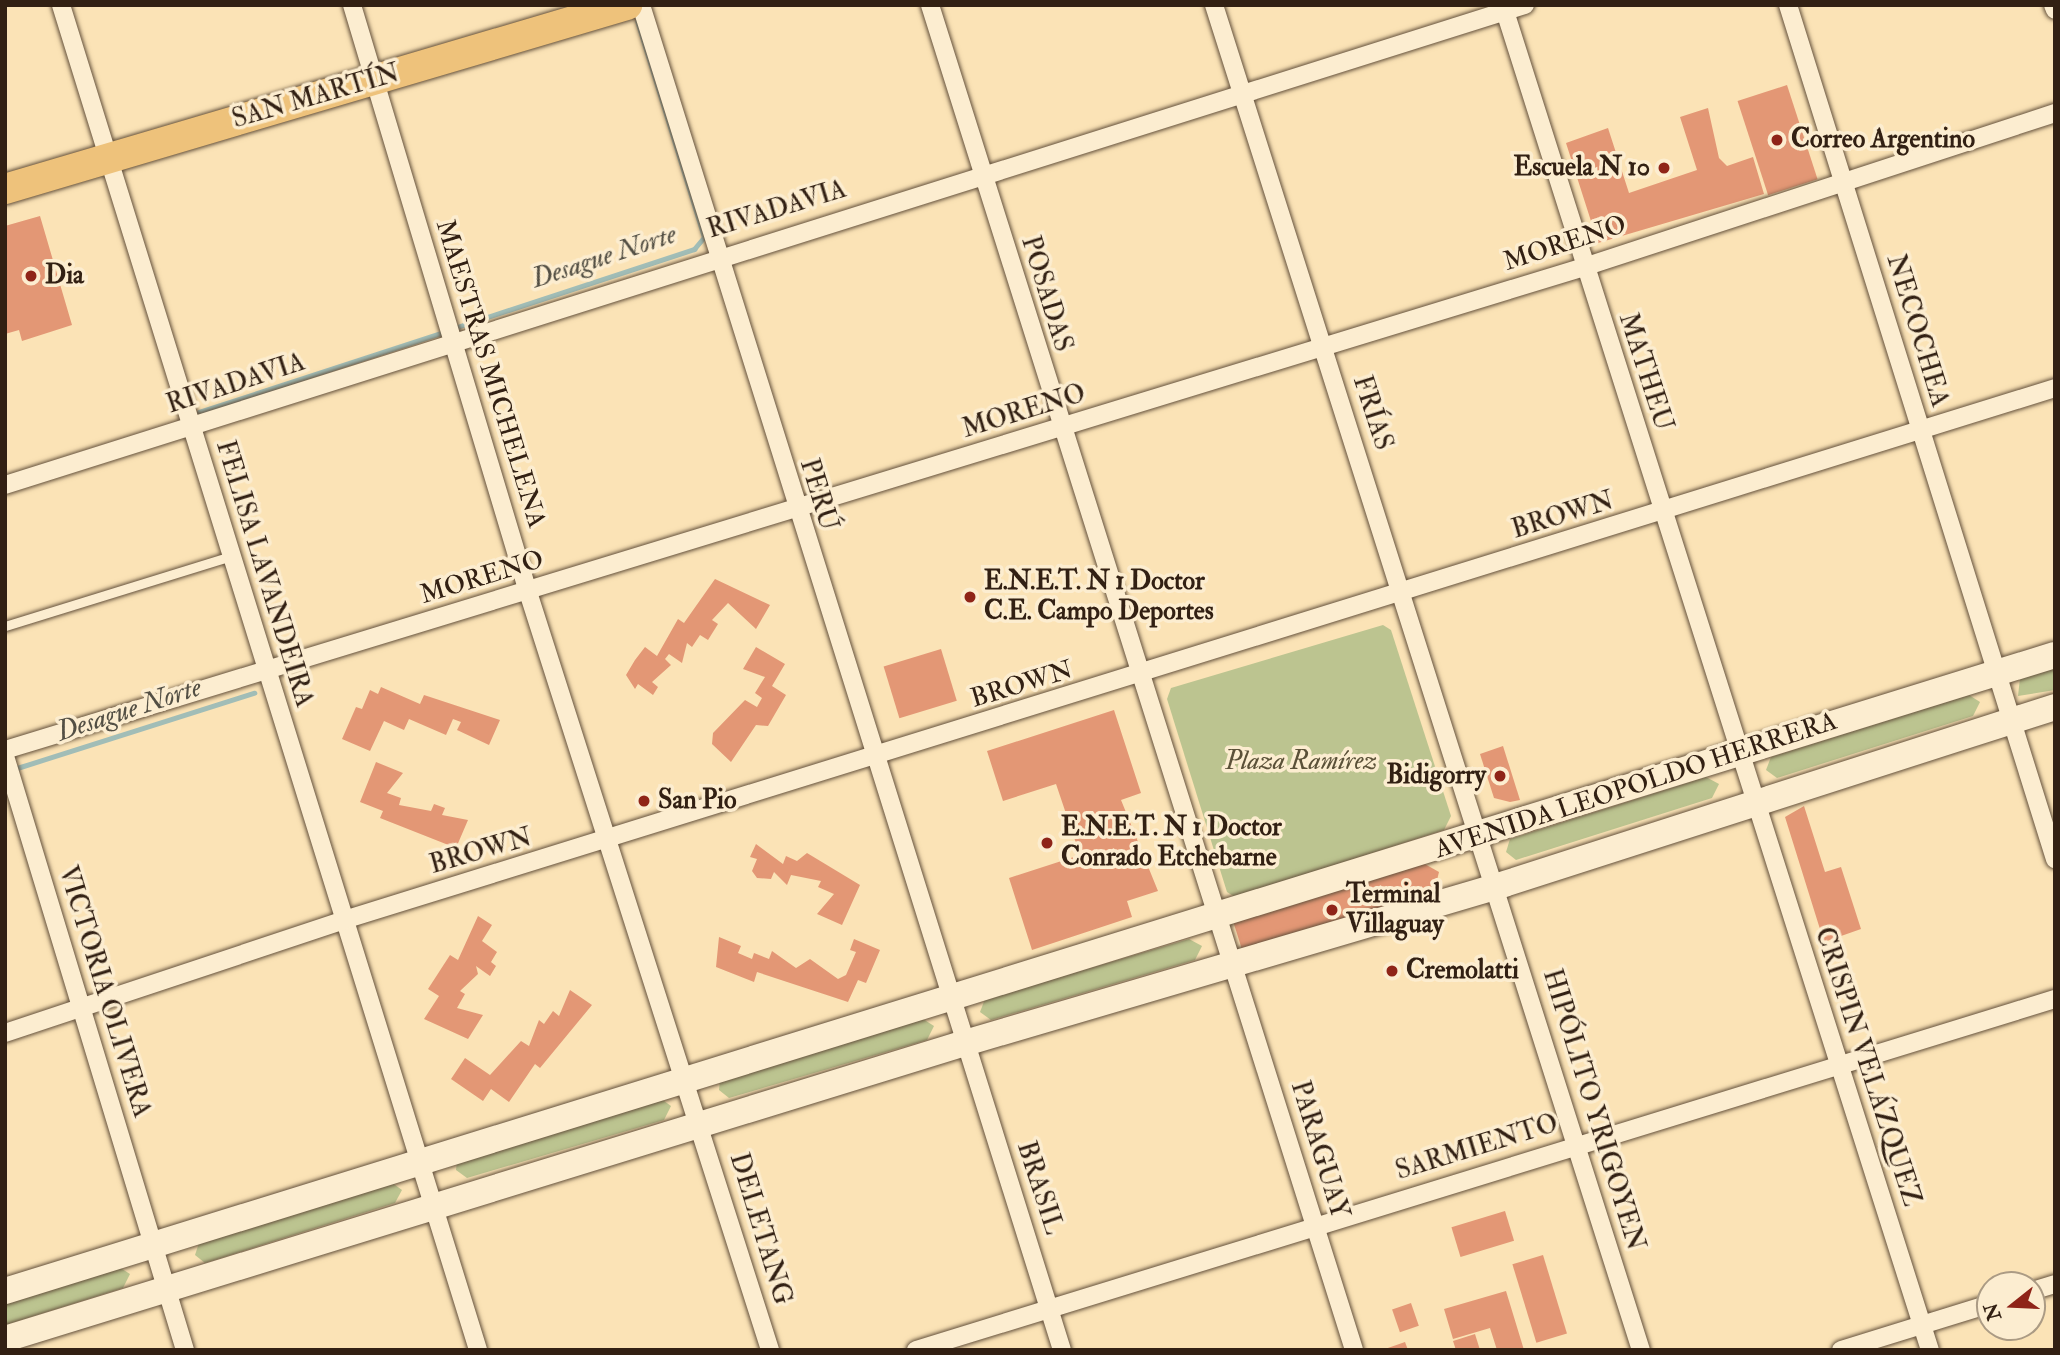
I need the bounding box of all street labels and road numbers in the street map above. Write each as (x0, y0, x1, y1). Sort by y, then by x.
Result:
street label: SAN MARTÍN (229, 58, 403, 136)
street label: RIVADAVIA (704, 174, 850, 246)
street label: MORENO (1500, 210, 1630, 278)
street label: MAESTRAS MICHELENA (428, 216, 552, 532)
street label: POSADAS (1014, 232, 1078, 356)
street label: NECOCHEA (1879, 251, 1955, 411)
street label: MATHEU (1611, 309, 1679, 435)
street label: RIVADAVIA (163, 347, 309, 421)
street label: FRÍAS (1345, 372, 1399, 454)
street label: MORENO (959, 378, 1089, 446)
street label: FELISA LAVANDEIRA (209, 437, 319, 711)
street label: PERÚ (792, 455, 844, 535)
street label: BROWN (1508, 486, 1618, 546)
street label: MORENO (417, 544, 547, 612)
street label: BROWN (967, 655, 1077, 715)
street label: AVENIDA LEOPOLDO HERRERA (1431, 706, 1841, 866)
street label: BROWN (426, 823, 536, 881)
street label: VICTORIA OLIVERA (51, 862, 157, 1122)
street label: CRISPIN VELÁZQUEZ (1807, 924, 1927, 1210)
street label: HIPÓLITO YRIGOYEN (1535, 966, 1651, 1254)
street label: PARAGUAY (1283, 1077, 1355, 1223)
street label: SARMIENTO (1392, 1109, 1562, 1187)
street label: BRASIL (1009, 1138, 1069, 1238)
street label: DELETANG (722, 1149, 798, 1309)

